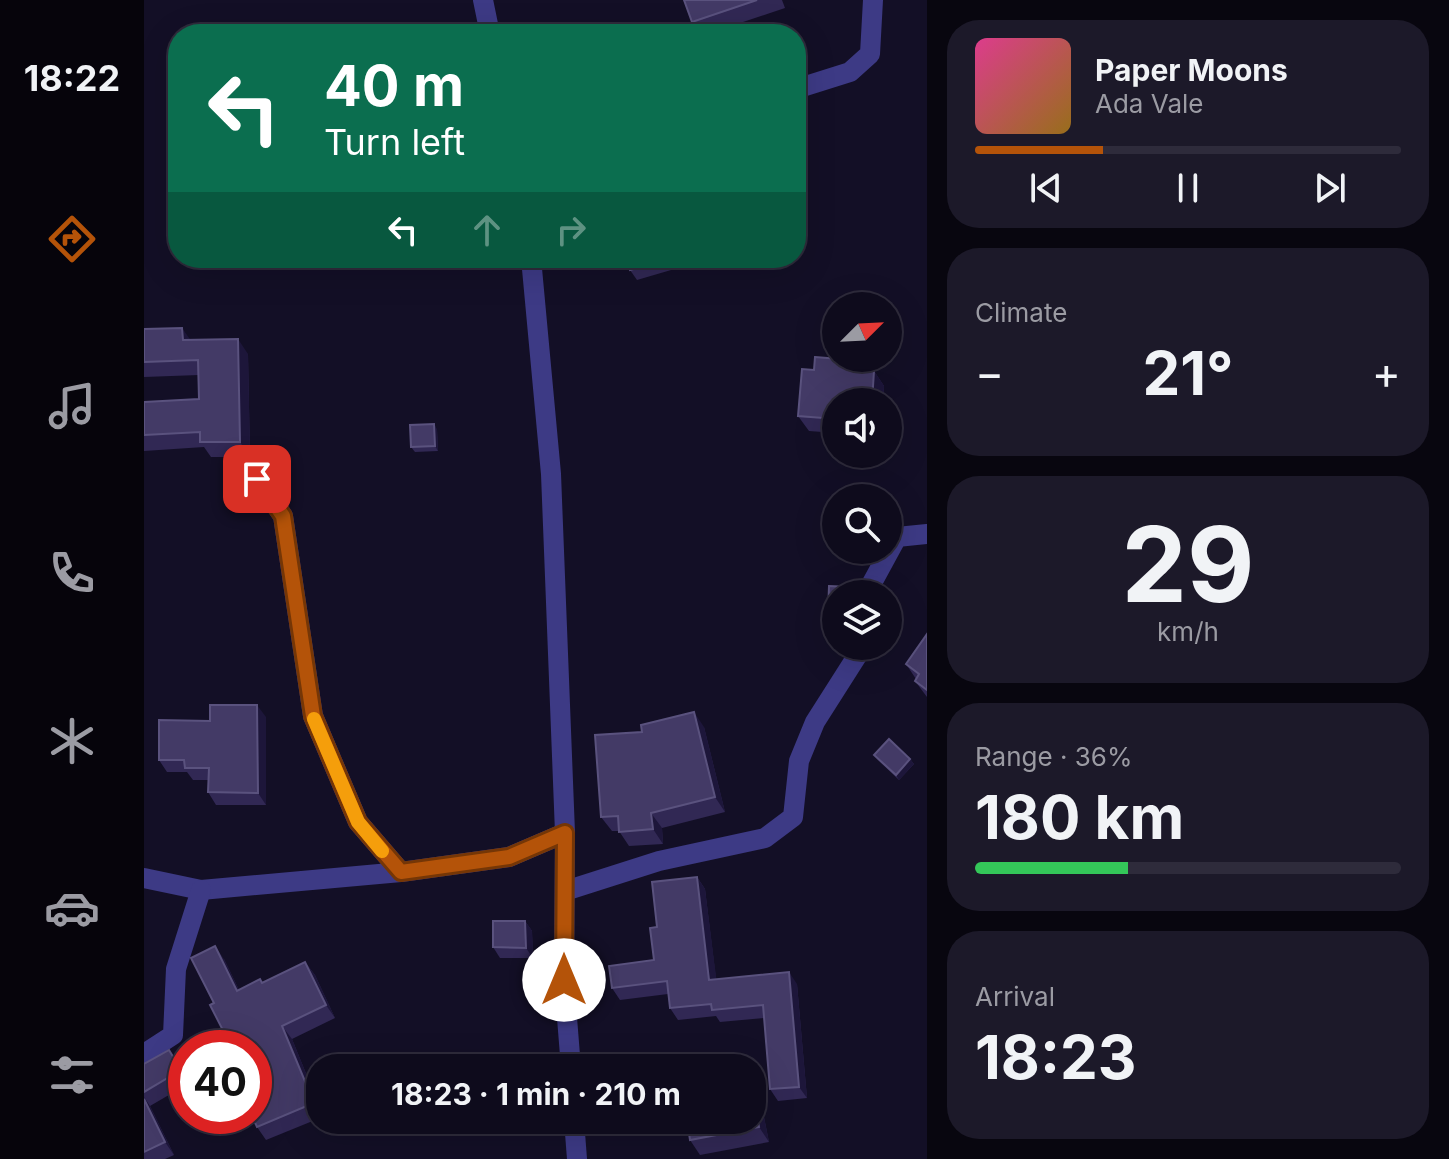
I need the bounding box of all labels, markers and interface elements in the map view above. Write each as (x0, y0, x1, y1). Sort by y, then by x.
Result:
text: 40 m (324, 52, 464, 120)
text: Paper Moons (1095, 52, 1288, 88)
text: 18:22 (24, 56, 120, 100)
icon: left (192, 56, 296, 160)
text: Ada Vale (1095, 88, 1203, 119)
text: Turn left (324, 120, 465, 164)
icon: previous (1024, 166, 1068, 210)
icon: pause (1166, 166, 1210, 210)
icon: next (1308, 166, 1352, 210)
icon: left (381, 208, 425, 252)
icon: ahead (465, 208, 509, 252)
icon: right (549, 208, 593, 252)
icon: directions (44, 211, 100, 267)
north arrow (822, 292, 902, 372)
map controls (822, 292, 902, 660)
text: Climate (975, 297, 1067, 328)
text: 21° (1142, 337, 1234, 409)
text: − (975, 346, 1004, 400)
text: + (1372, 346, 1401, 400)
icon: music (44, 378, 100, 434)
button: sound (822, 388, 902, 468)
pin (223, 445, 291, 513)
icon: arrive (235, 457, 279, 501)
button: search (822, 484, 902, 564)
text: 29 (1121, 501, 1255, 627)
icon: phone (44, 545, 100, 601)
button: layers (822, 580, 902, 660)
text: km/h (1157, 616, 1219, 647)
icon: climate (44, 713, 100, 769)
text: Range · 36% (975, 741, 1133, 772)
text: 180 km (975, 781, 1184, 853)
icon: car (44, 880, 100, 936)
position arrow (522, 938, 606, 1022)
text: Arrival (975, 981, 1055, 1012)
text: 18:23 (975, 1021, 1136, 1093)
speed limit sign: 40 (168, 1030, 272, 1134)
icon: filters (44, 1047, 100, 1103)
text: 18:23 · 1 min · 210 m (391, 1076, 681, 1112)

